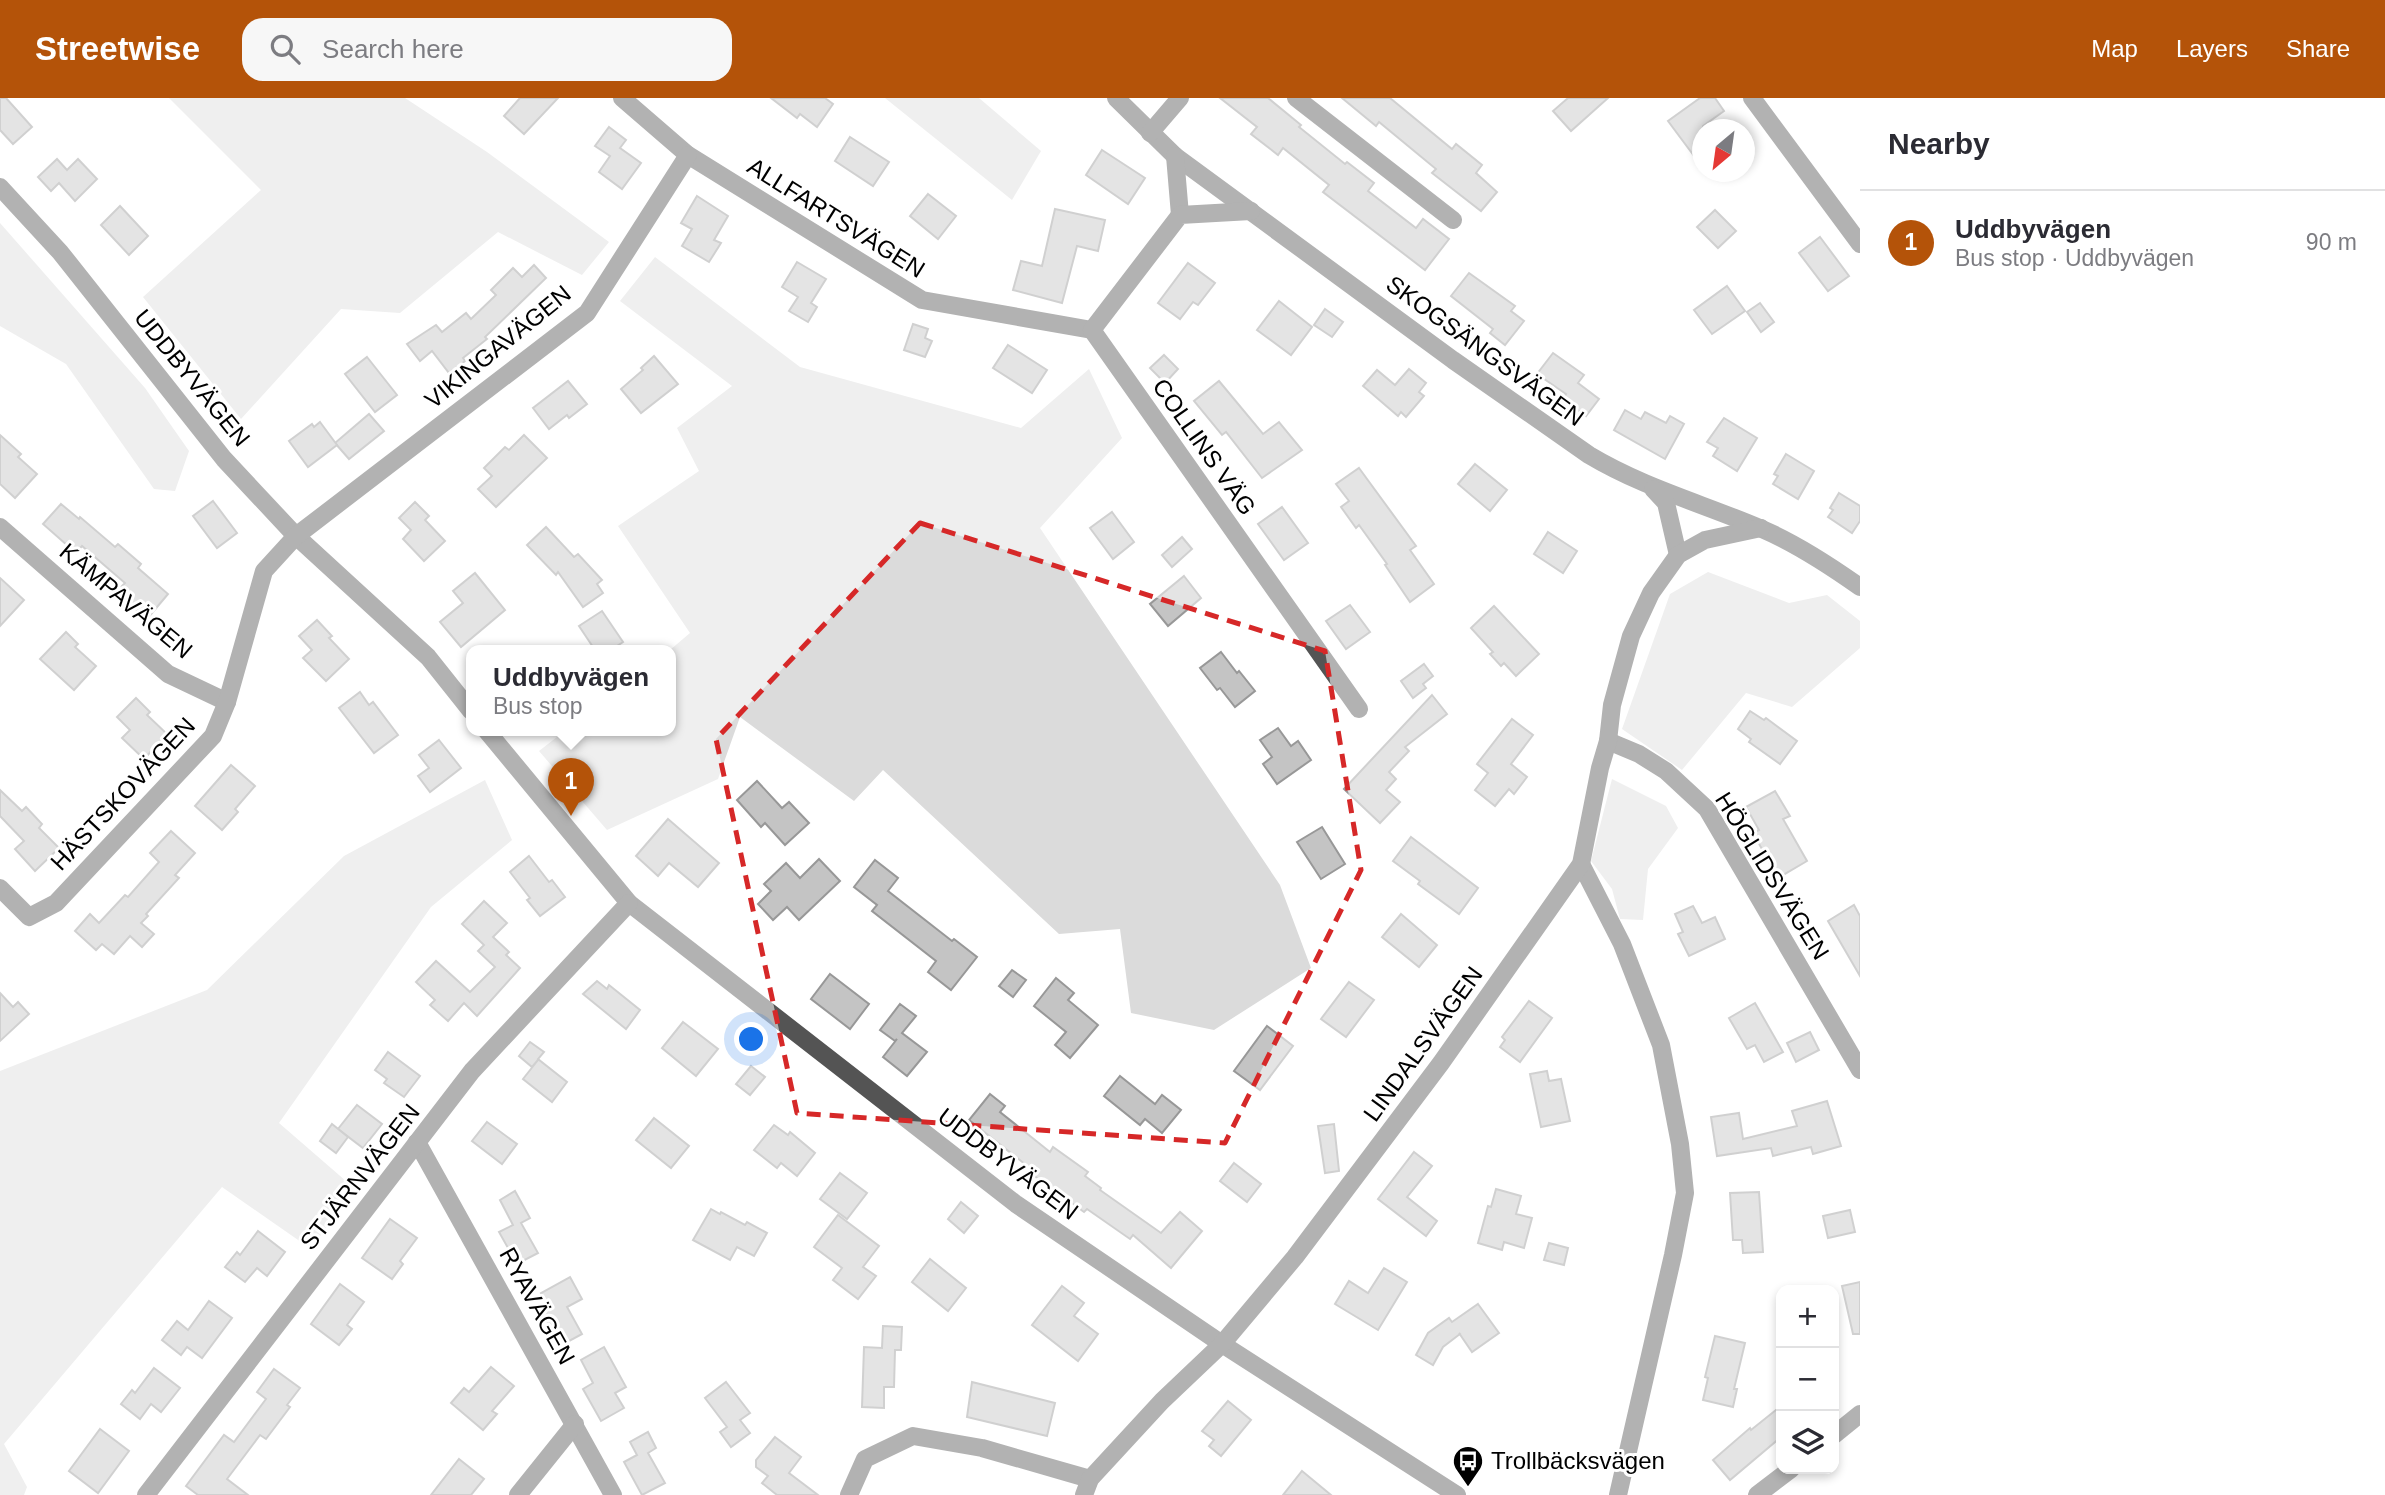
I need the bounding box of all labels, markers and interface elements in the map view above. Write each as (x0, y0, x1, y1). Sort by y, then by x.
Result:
search box (242, 18, 732, 81)
text: Streetwise (35, 30, 200, 67)
icon: search (266, 30, 304, 68)
text: Search here (322, 34, 464, 64)
text: Map (2091, 35, 2138, 62)
text: Layers (2176, 35, 2248, 62)
text: Share (2286, 35, 2350, 62)
north arrow (1692, 119, 1755, 182)
text: Nearby (1888, 127, 1990, 160)
street label: ALLFARTSVÄGEN (743, 152, 930, 283)
text: Uddbyvägen (1955, 214, 2111, 244)
text: 1 (1905, 229, 1917, 255)
text: 90 m (2306, 229, 2357, 255)
text: Bus stop · Uddbyvägen (1955, 245, 2194, 271)
street label: SKOGSÄNGSVÄGEN (1381, 270, 1589, 431)
street label: VIKINGAVÄGEN (419, 280, 576, 414)
street label: UDDBYVÄGEN (129, 304, 256, 451)
street label: COLLINS VÄG (1147, 373, 1261, 520)
street label: KÄMPAVÄGEN (55, 537, 198, 664)
popup (466, 645, 676, 736)
text: Uddbyvägen (493, 662, 649, 692)
text: Bus stop (493, 693, 582, 719)
street label: HÄSTSKOVÄGEN (45, 712, 200, 876)
pin: 1 (548, 758, 594, 816)
street label: HÖGLIDSVÄGEN (1710, 787, 1835, 964)
street label: LINDALSVÄGEN (1358, 961, 1488, 1126)
your location (734, 1022, 768, 1056)
street label: STJÄRNVÄGEN (294, 1098, 425, 1255)
street label: UDDBYVÄGEN (933, 1102, 1084, 1225)
street label: RYAVÄGEN (494, 1243, 581, 1369)
map controls (1776, 1285, 1839, 1474)
button: + (1776, 1285, 1839, 1348)
button: − (1776, 1348, 1839, 1411)
button: layers (1776, 1411, 1839, 1474)
bus stop icon: Trollbäcksvägen (1451, 1444, 1485, 1488)
place label: Trollbäcksvägen (1491, 1447, 1665, 1474)

